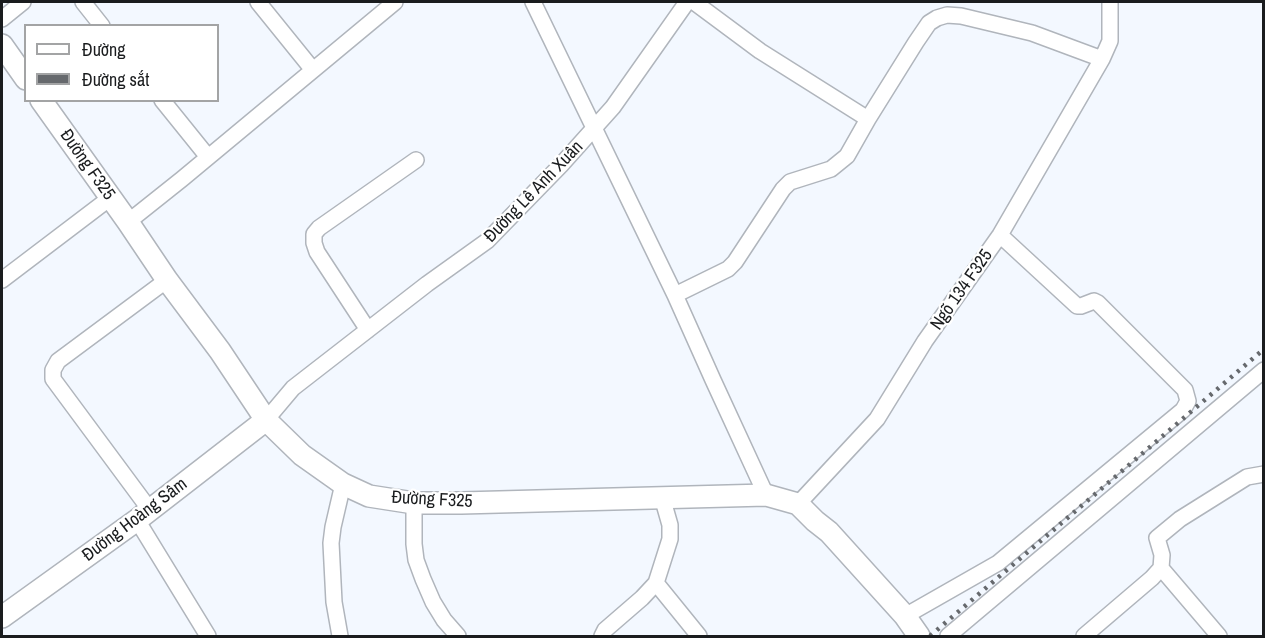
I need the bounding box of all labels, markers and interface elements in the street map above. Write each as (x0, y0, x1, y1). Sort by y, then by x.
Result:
legend (24, 24, 219, 102)
text: Đường (82, 37, 126, 62)
text: Đường sắt (82, 67, 149, 92)
street label: Đường F325 (55, 126, 119, 204)
street label: Đường Lê Anh Xuân (480, 137, 588, 247)
street label: Ngõ 134 F325 (926, 245, 998, 335)
street label: Đường Hoàng Sâm (78, 474, 192, 566)
street label: Đường F325 (391, 487, 473, 513)

